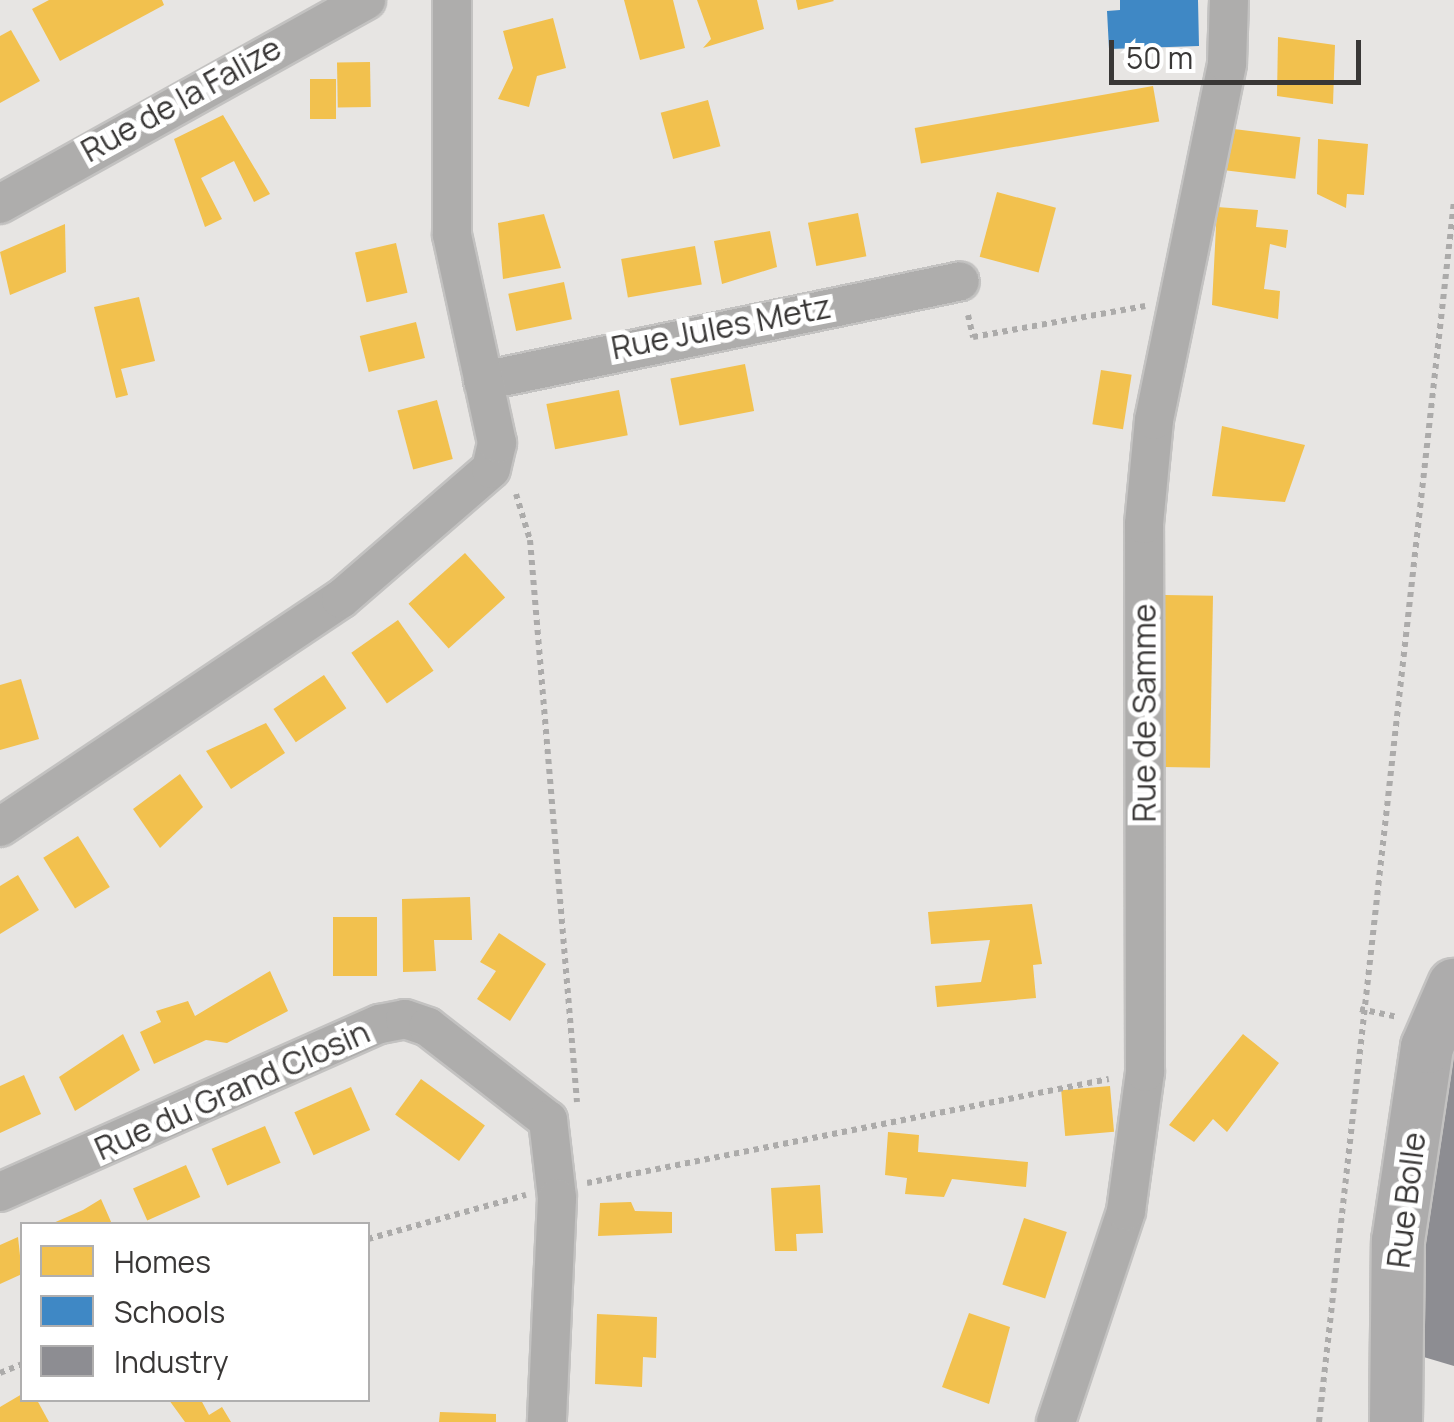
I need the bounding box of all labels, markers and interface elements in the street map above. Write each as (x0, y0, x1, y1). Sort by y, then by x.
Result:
scale bar (1114, 20, 1366, 82)
street label: Rue de la Falize (74, 28, 288, 170)
text: 50 m (1126, 37, 1193, 78)
street label: Rue Jules Metz (608, 287, 834, 367)
street label: Rue de Samme (1125, 604, 1163, 822)
street label: Rue du Grand Closin (89, 1012, 375, 1168)
street label: Rue Bolle (1379, 1130, 1433, 1270)
legend (20, 1222, 370, 1402)
text: Homes (114, 1241, 211, 1282)
text: Schools (114, 1291, 225, 1332)
text: Industry (114, 1341, 229, 1382)

